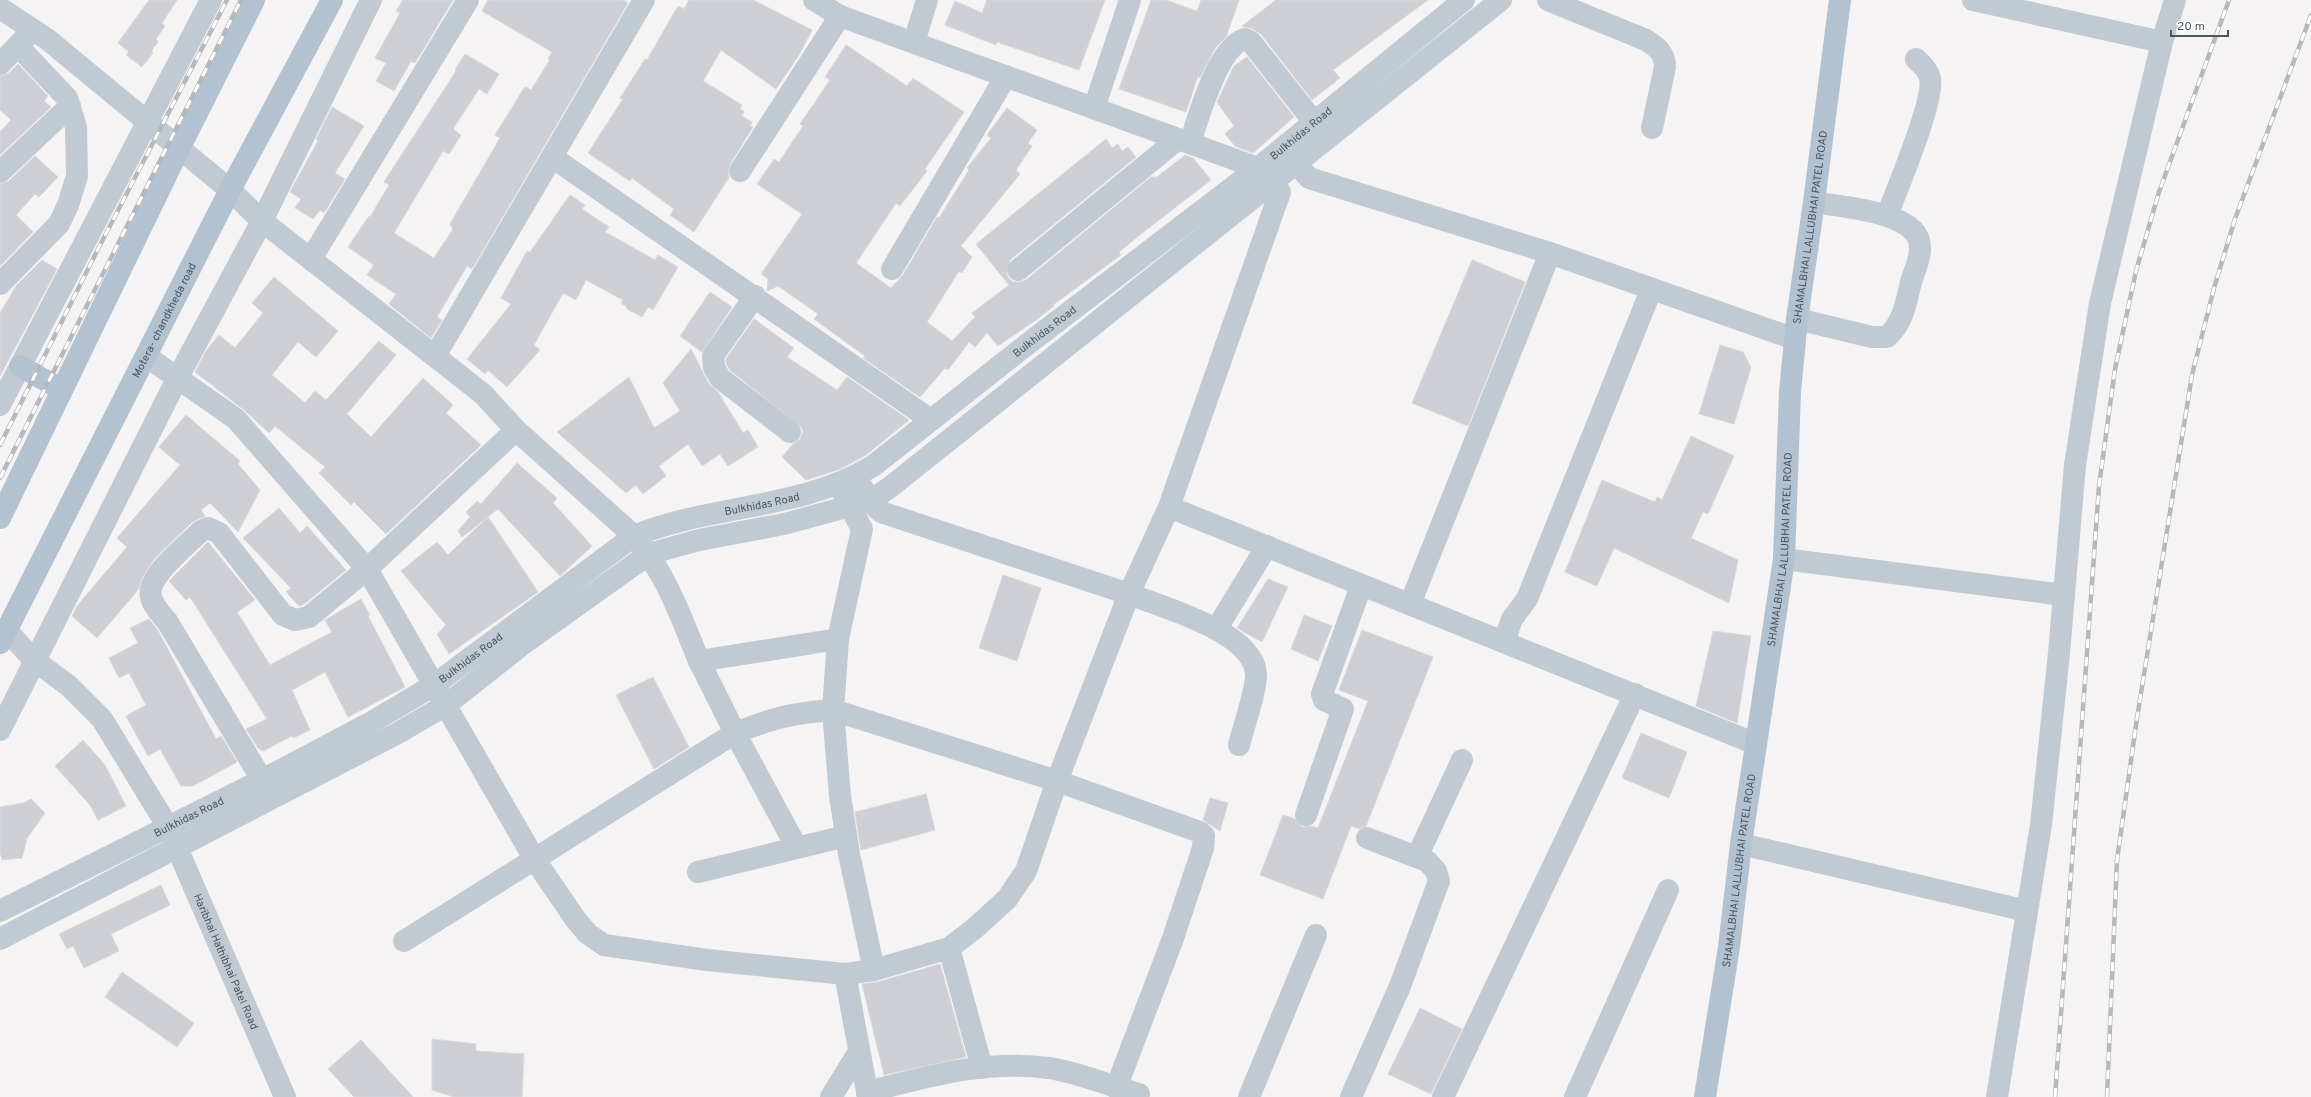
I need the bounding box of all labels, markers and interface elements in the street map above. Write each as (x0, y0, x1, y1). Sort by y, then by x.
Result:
scale bar (2171, 12, 2228, 38)
text: 20 m (2177, 19, 2205, 35)
street label: Bulkhidas Road (1267, 104, 1335, 164)
street label: SHAMALBHAI LALLUBHAI PATEL ROAD (1791, 130, 1831, 325)
street label: Motera- chandkheda road (130, 261, 200, 381)
street label: Bulkhidas Road (1010, 303, 1080, 361)
street label: SHAMALBHAI LALLUBHAI PATEL ROAD (1765, 452, 1796, 648)
street label: Bulkhidas Road (723, 490, 801, 519)
street label: Bulkhidas Road (436, 630, 506, 687)
street label: SHAMALBHAI LALLUBHAI PATEL ROAD (1720, 773, 1759, 968)
street label: Bulkhidas Road (152, 794, 226, 841)
street label: Haribhai Hathibhai Patel Road (190, 892, 261, 1032)

